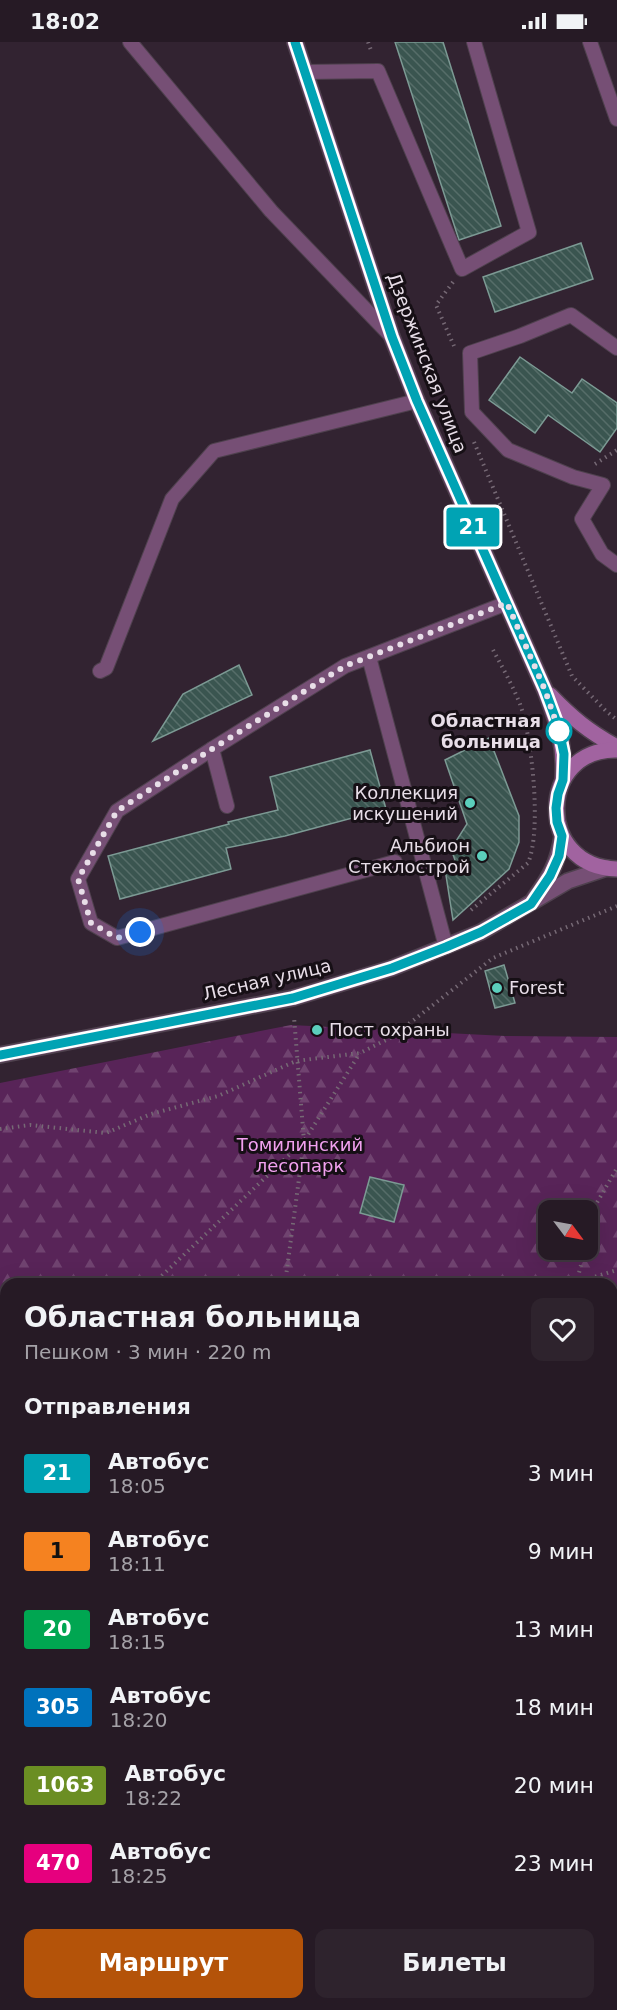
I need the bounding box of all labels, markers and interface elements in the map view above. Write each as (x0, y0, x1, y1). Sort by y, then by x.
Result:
text: 18:02 (30, 9, 100, 34)
street label: Дзержинская улица (383, 270, 472, 456)
line badge: 21 (446, 508, 500, 546)
text: 21 (458, 515, 488, 539)
place label: Областная больница (431, 710, 541, 752)
marker: Областная больница (546, 718, 572, 744)
place label: Коллекция искушений (352, 782, 458, 824)
marker: Коллекция искушений (463, 796, 477, 810)
place label: Альбион Стеклострой (348, 835, 470, 877)
marker: Альбион Стеклострой (475, 849, 489, 863)
your location (125, 917, 155, 947)
street label: Лесная улица (201, 955, 333, 1004)
place label: Forest (509, 977, 564, 998)
marker: Forest (490, 981, 504, 995)
place label: Пост охраны (329, 1019, 450, 1040)
marker: Пост охраны (310, 1023, 324, 1037)
park label: Томилинский лесопарк (236, 1134, 363, 1176)
north arrow (538, 1200, 598, 1260)
map controls (538, 1200, 598, 1260)
button: heart (531, 1298, 594, 1361)
text: Областная больница (24, 1301, 361, 1334)
text: Пешком · 3 мин · 220 m (24, 1340, 271, 1364)
text: Отправления (24, 1394, 191, 1419)
text: Автобус (108, 1449, 210, 1474)
text: 21 (42, 1461, 72, 1485)
text: 3 мин (528, 1461, 594, 1486)
text: 18:05 (108, 1474, 166, 1498)
text: Автобус (108, 1527, 210, 1552)
text: 1 (50, 1539, 64, 1563)
text: 9 мин (528, 1539, 594, 1564)
text: 18:11 (108, 1552, 166, 1576)
text: Автобус (108, 1605, 210, 1630)
text: 20 (42, 1617, 72, 1641)
text: 13 мин (514, 1617, 594, 1642)
text: 18:15 (108, 1630, 166, 1654)
text: Автобус (110, 1683, 211, 1708)
text: 305 (36, 1695, 80, 1719)
text: 18 мин (514, 1695, 594, 1720)
text: 18:20 (110, 1708, 167, 1732)
text: Автобус (124, 1761, 226, 1786)
text: 1063 (36, 1773, 94, 1797)
text: 20 мин (514, 1773, 594, 1798)
text: 18:22 (124, 1786, 182, 1810)
text: Автобус (110, 1839, 211, 1864)
text: 470 (36, 1851, 80, 1875)
text: 23 мин (514, 1851, 594, 1876)
text: 18:25 (110, 1864, 167, 1888)
button: Маршрут (24, 1929, 303, 1998)
button: Билеты (315, 1929, 594, 1998)

